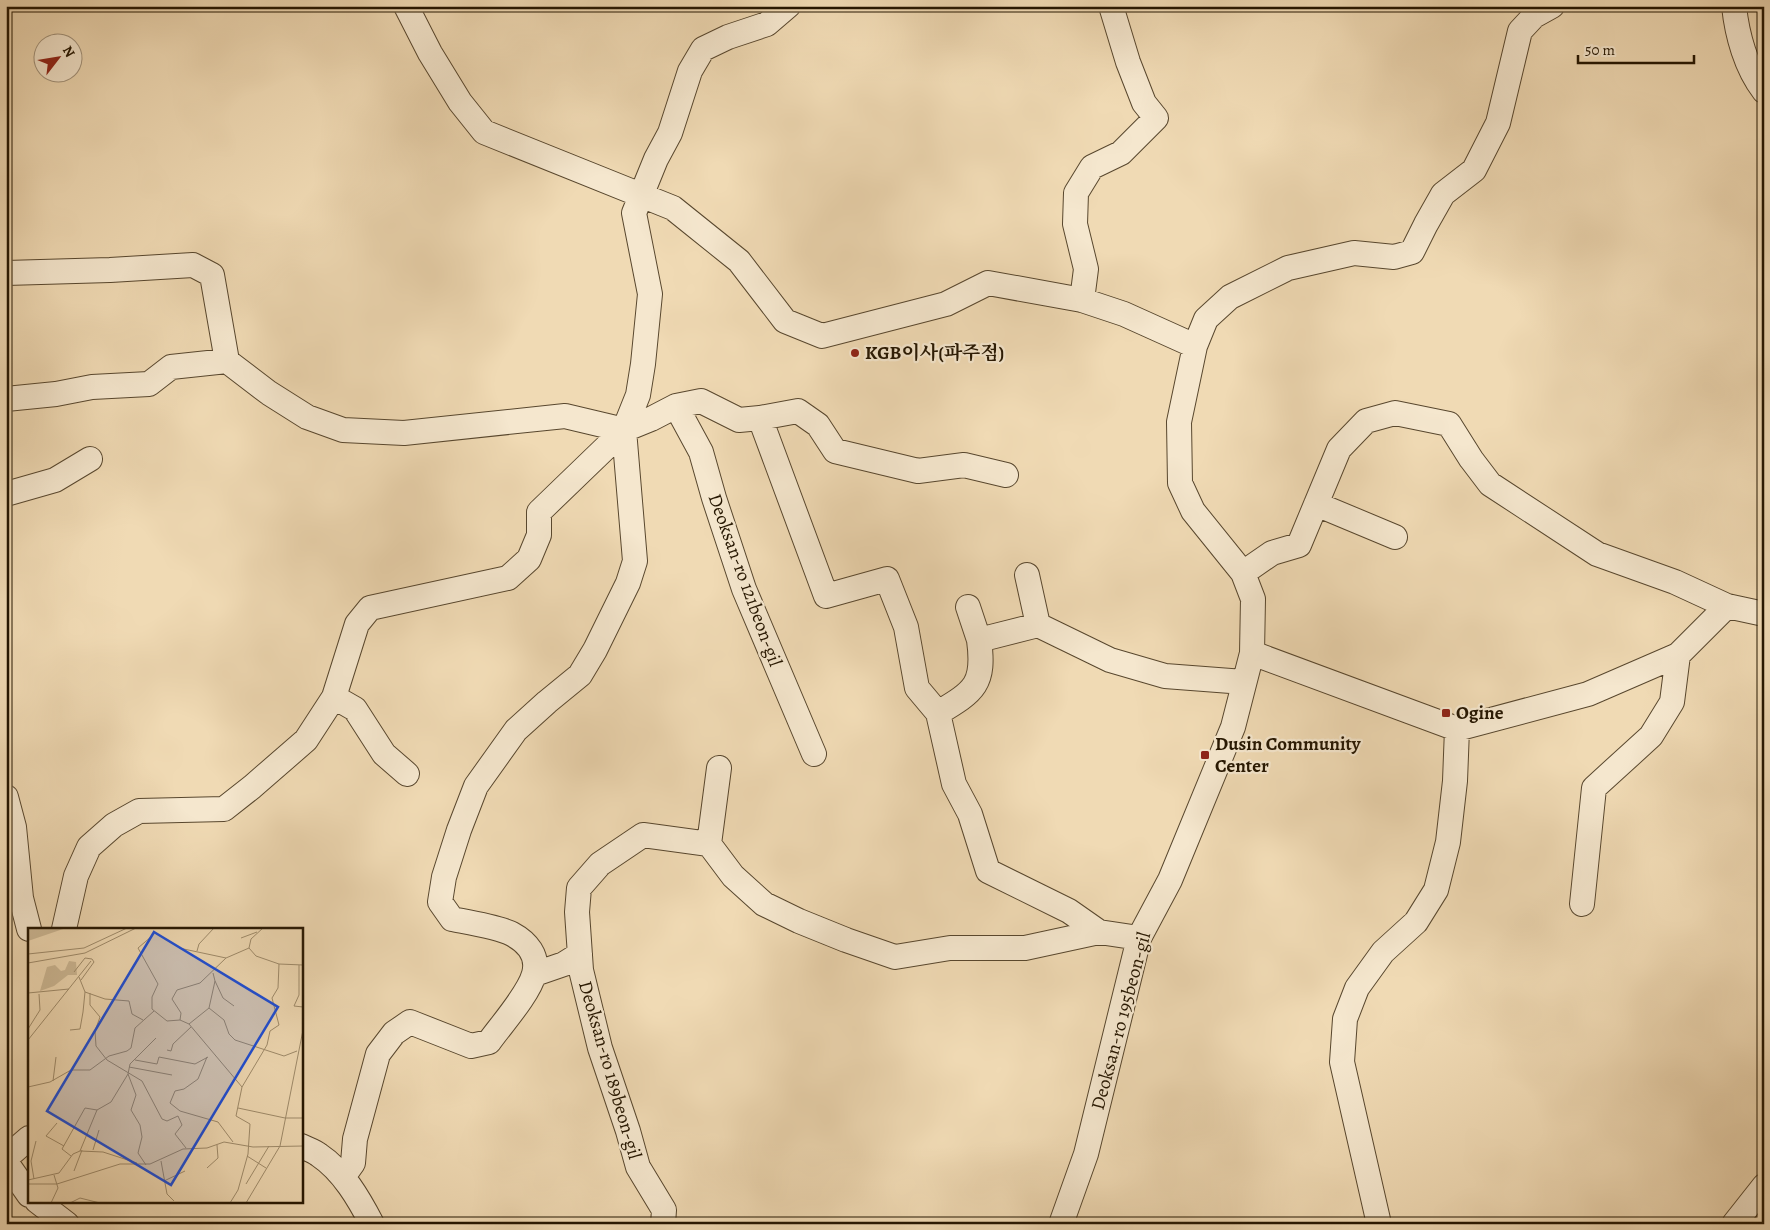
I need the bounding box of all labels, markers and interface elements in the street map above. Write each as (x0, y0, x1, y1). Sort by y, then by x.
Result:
north arrow (32, 32, 82, 82)
scale bar (1578, 32, 1694, 64)
text: 50 m (1585, 40, 1615, 60)
text: N (58, 42, 79, 61)
place label: KGB이사(파주점) (865, 340, 1004, 366)
marker: KGB이사(파주점) (849, 347, 861, 359)
street label: Deoksan-ro 121beon-gil (702, 490, 788, 670)
place label: Ogine (1456, 700, 1504, 726)
marker: Ogine (1440, 707, 1452, 719)
place label: Dusin Community Center (1215, 731, 1362, 779)
marker: Dusin Community Center (1199, 749, 1211, 761)
inset map (28, 928, 302, 1202)
street label: Deoksan-ro 195beon-gil (1085, 929, 1157, 1113)
street label: Deoksan-ro 189beon-gil (572, 978, 648, 1163)

